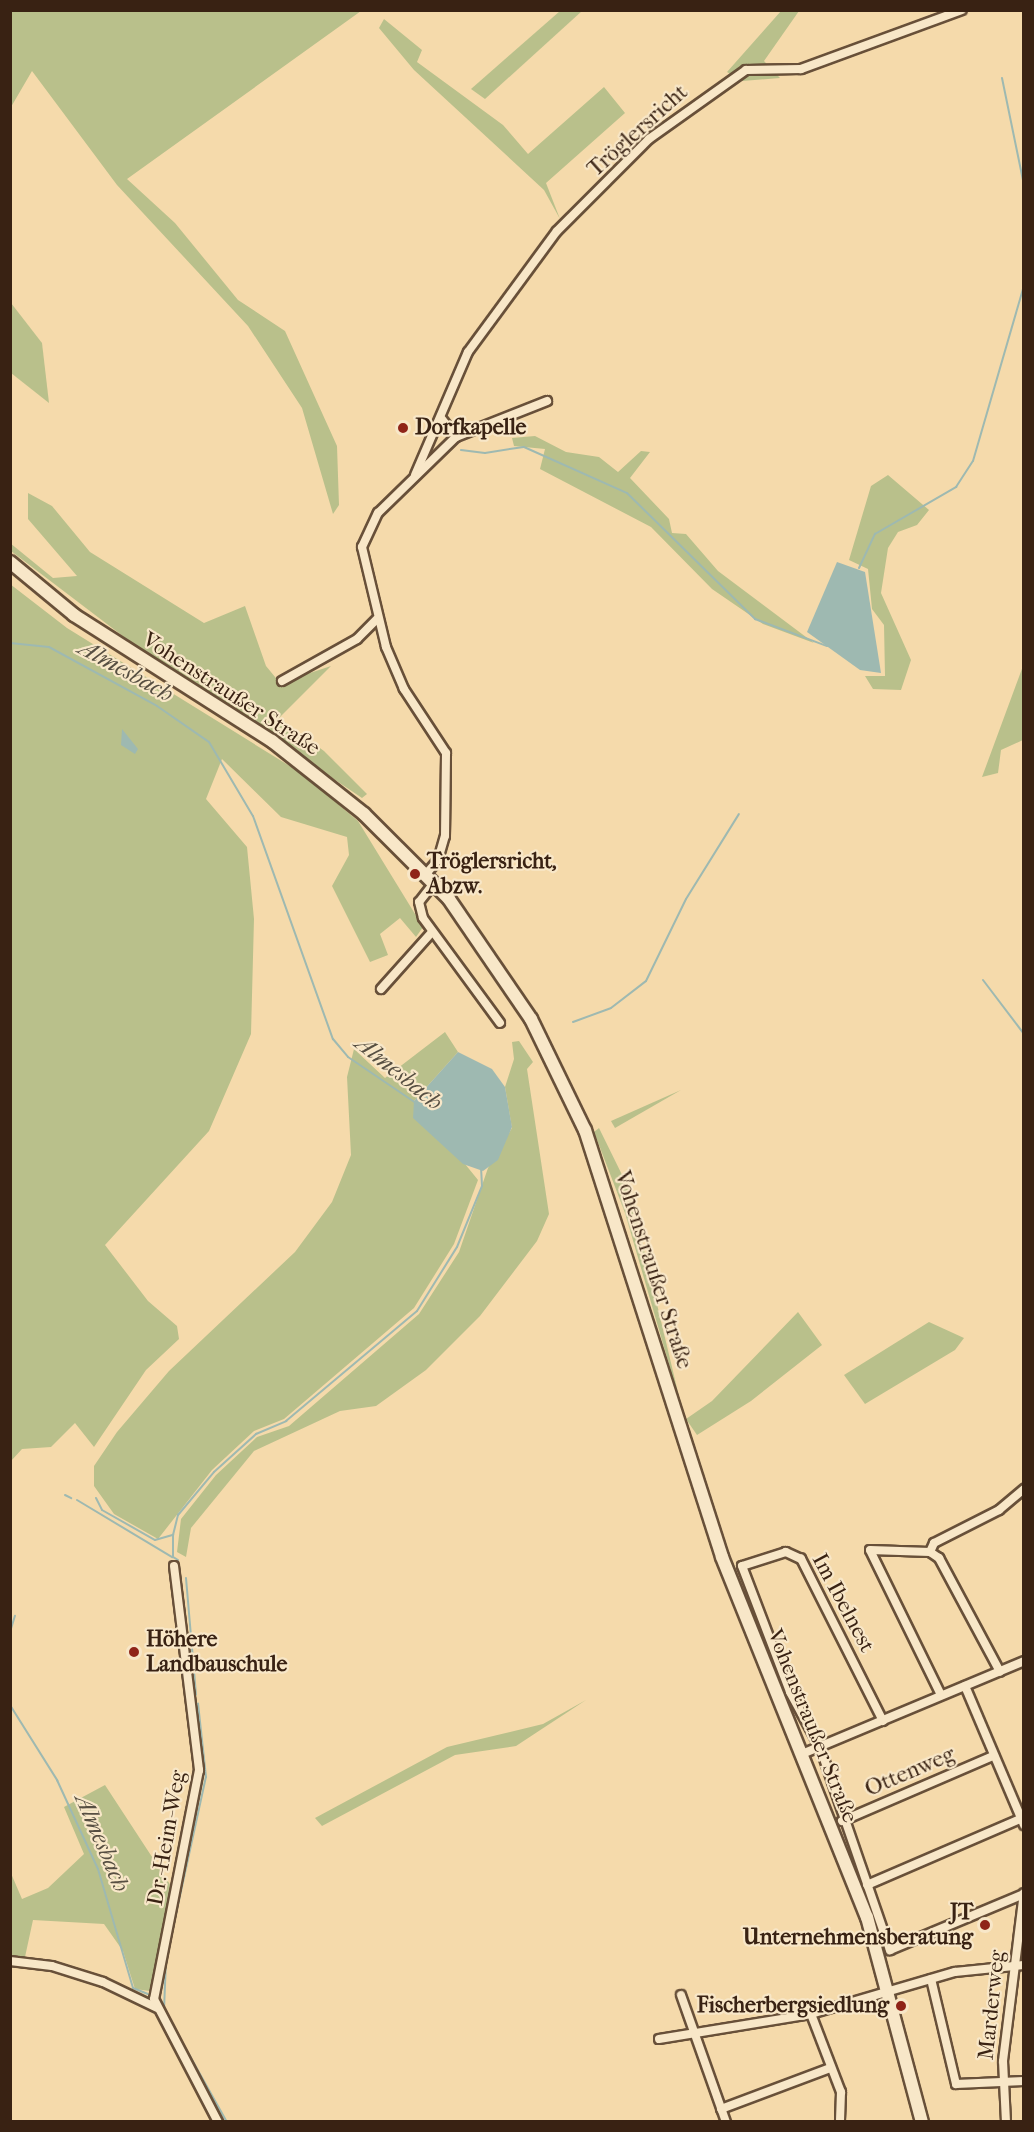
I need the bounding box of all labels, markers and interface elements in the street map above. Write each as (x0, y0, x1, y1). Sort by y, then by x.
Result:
street label: Tröglersricht (583, 79, 693, 183)
place label: Dorfkapelle (415, 415, 526, 441)
marker: Dorfkapelle (396, 421, 410, 435)
street label: Vohenstraußer Straße (137, 627, 325, 761)
water label: Almesbach (74, 633, 178, 709)
place label: Tröglersricht, Abzw. (427, 848, 557, 900)
marker: Tröglersricht, Abzw. (408, 867, 422, 881)
water label: Almesbach (350, 1029, 448, 1117)
street label: Vohenstraußer Straße (609, 1168, 697, 1372)
street label: Im Ibelnest (806, 1549, 880, 1657)
street label: Vohenstraußer Straße (761, 1625, 863, 1827)
place label: Höhere Landbauschule (146, 1626, 287, 1678)
marker: Höhere Landbauschule (127, 1645, 141, 1659)
street label: Ottenweg (861, 1741, 959, 1803)
street label: Dr.-Heim-Weg (142, 1768, 192, 1908)
water label: Almesbach (69, 1790, 135, 1896)
place label: JT Unternehmensberatung (743, 1899, 973, 1951)
marker: JT Unternehmensberatung (978, 1918, 992, 1932)
street label: Marderweg (973, 1949, 1011, 2061)
place label: Fischerbergsiedlung (697, 1993, 889, 2019)
marker: Fischerbergsiedlung (894, 1999, 908, 2013)

